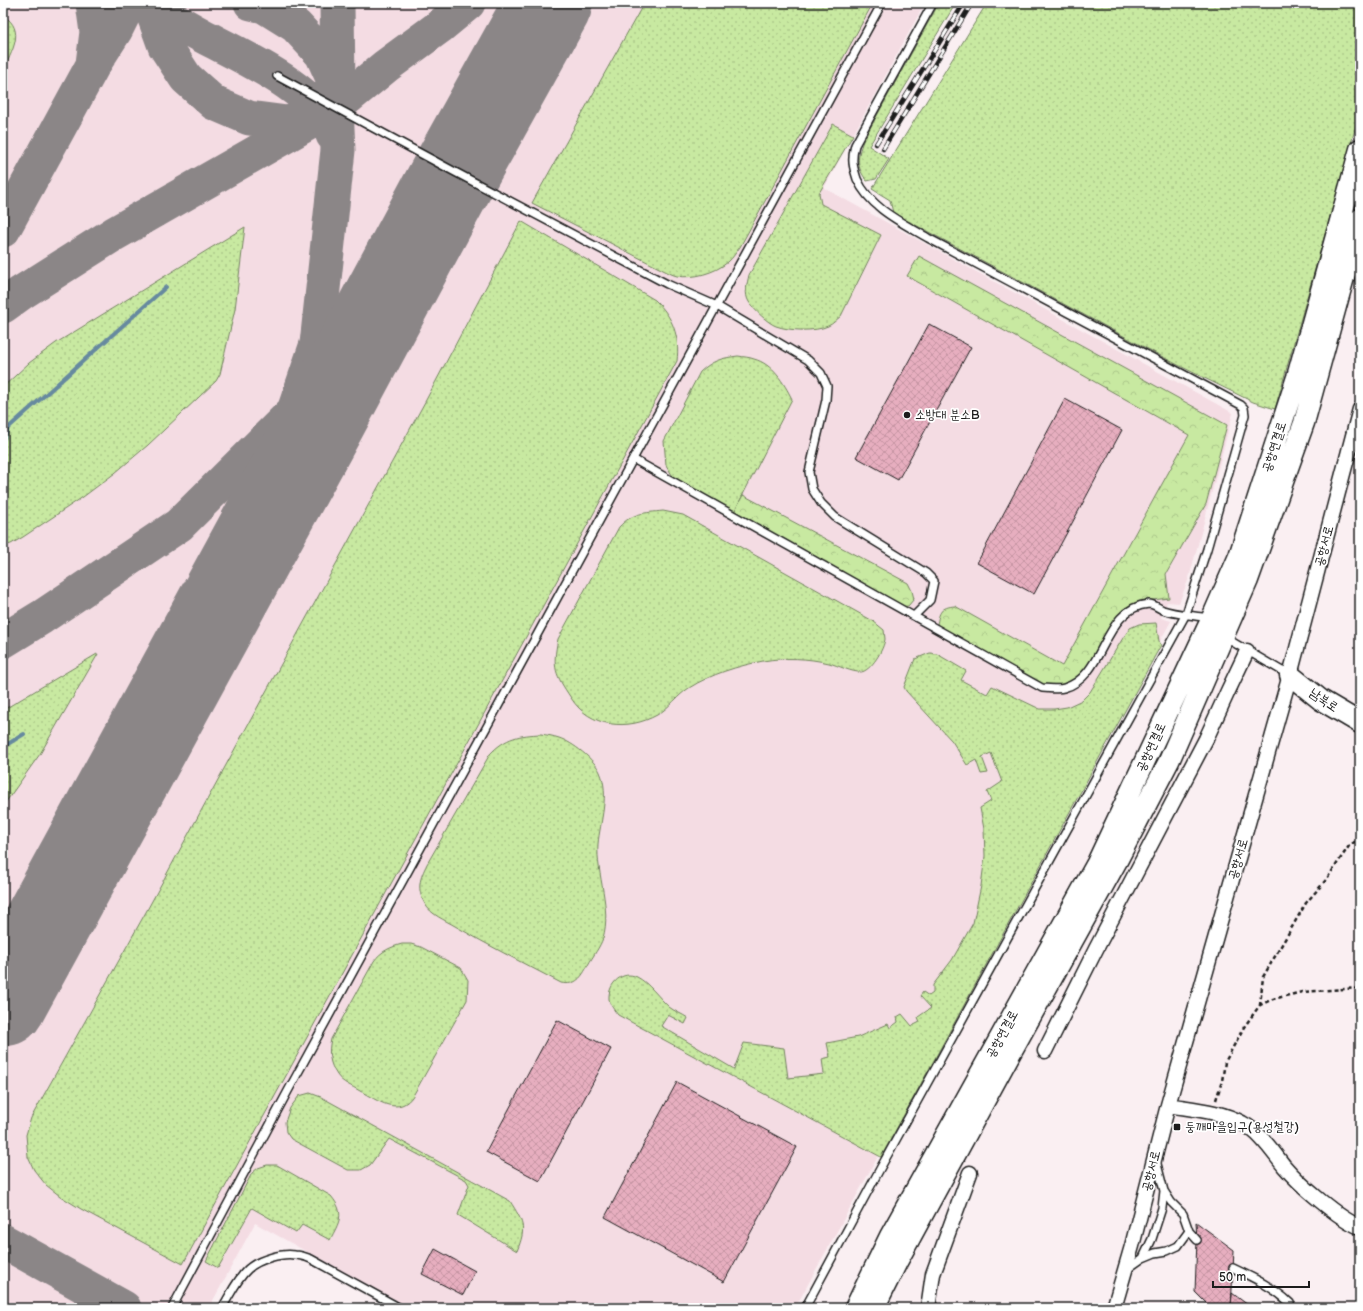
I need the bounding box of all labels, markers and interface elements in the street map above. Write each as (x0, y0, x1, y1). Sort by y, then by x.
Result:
place label: 소방대 분소B (915, 407, 980, 423)
marker: 소방대 분소B (902, 410, 912, 420)
street label: 공항연결로 (1258, 420, 1290, 474)
street label: 공항서로 (1311, 524, 1337, 568)
street label: 남북로 (1307, 685, 1341, 715)
street label: 공항연결로 (1133, 720, 1169, 774)
street label: 공항서로 (1225, 837, 1251, 881)
street label: 공항연결로 (982, 1007, 1022, 1061)
place label: 둥깨마을입구(용성철강) (1185, 1119, 1299, 1135)
marker: 둥깨마을입구(용성철강) (1172, 1122, 1182, 1132)
street label: 공항서로 (1138, 1149, 1164, 1193)
scale bar (1213, 1263, 1309, 1289)
text: 50 m (1219, 1270, 1246, 1285)

